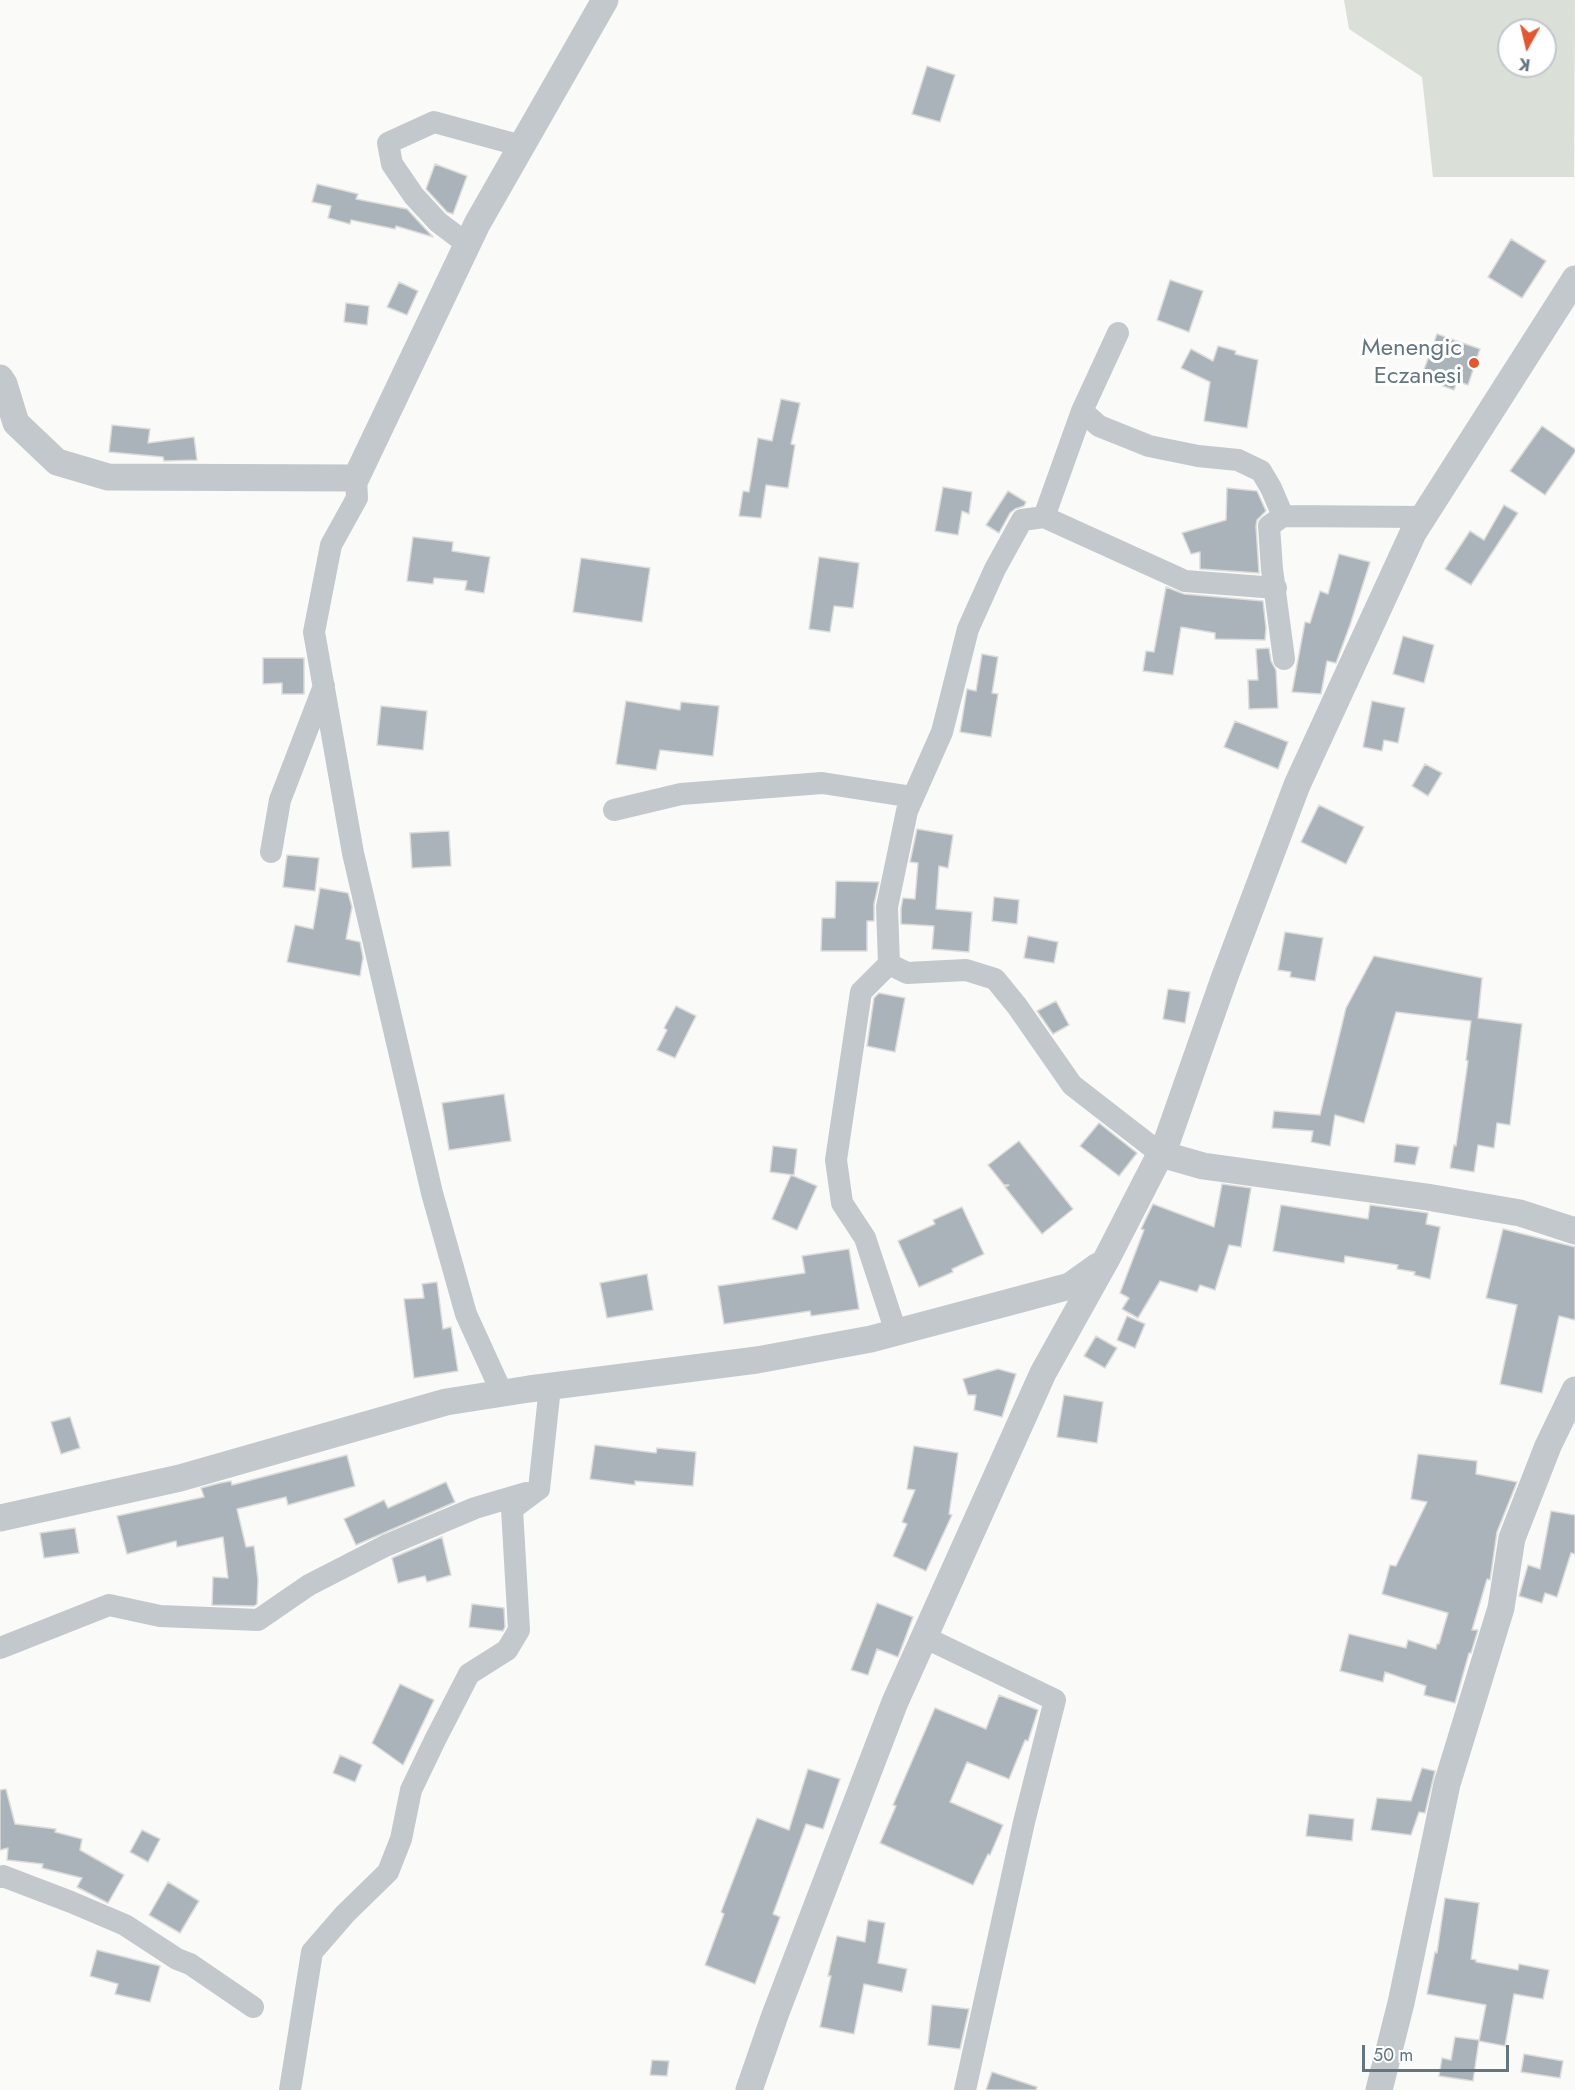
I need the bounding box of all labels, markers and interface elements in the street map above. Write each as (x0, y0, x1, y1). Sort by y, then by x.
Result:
north arrow (1497, 18, 1557, 78)
text: K (1518, 52, 1532, 77)
place label: Menengic Eczanesi (1361, 335, 1462, 391)
marker: Menengic Eczanesi (1467, 356, 1481, 370)
scale bar (1365, 2033, 1512, 2071)
text: 50 m (1373, 2042, 1413, 2068)

